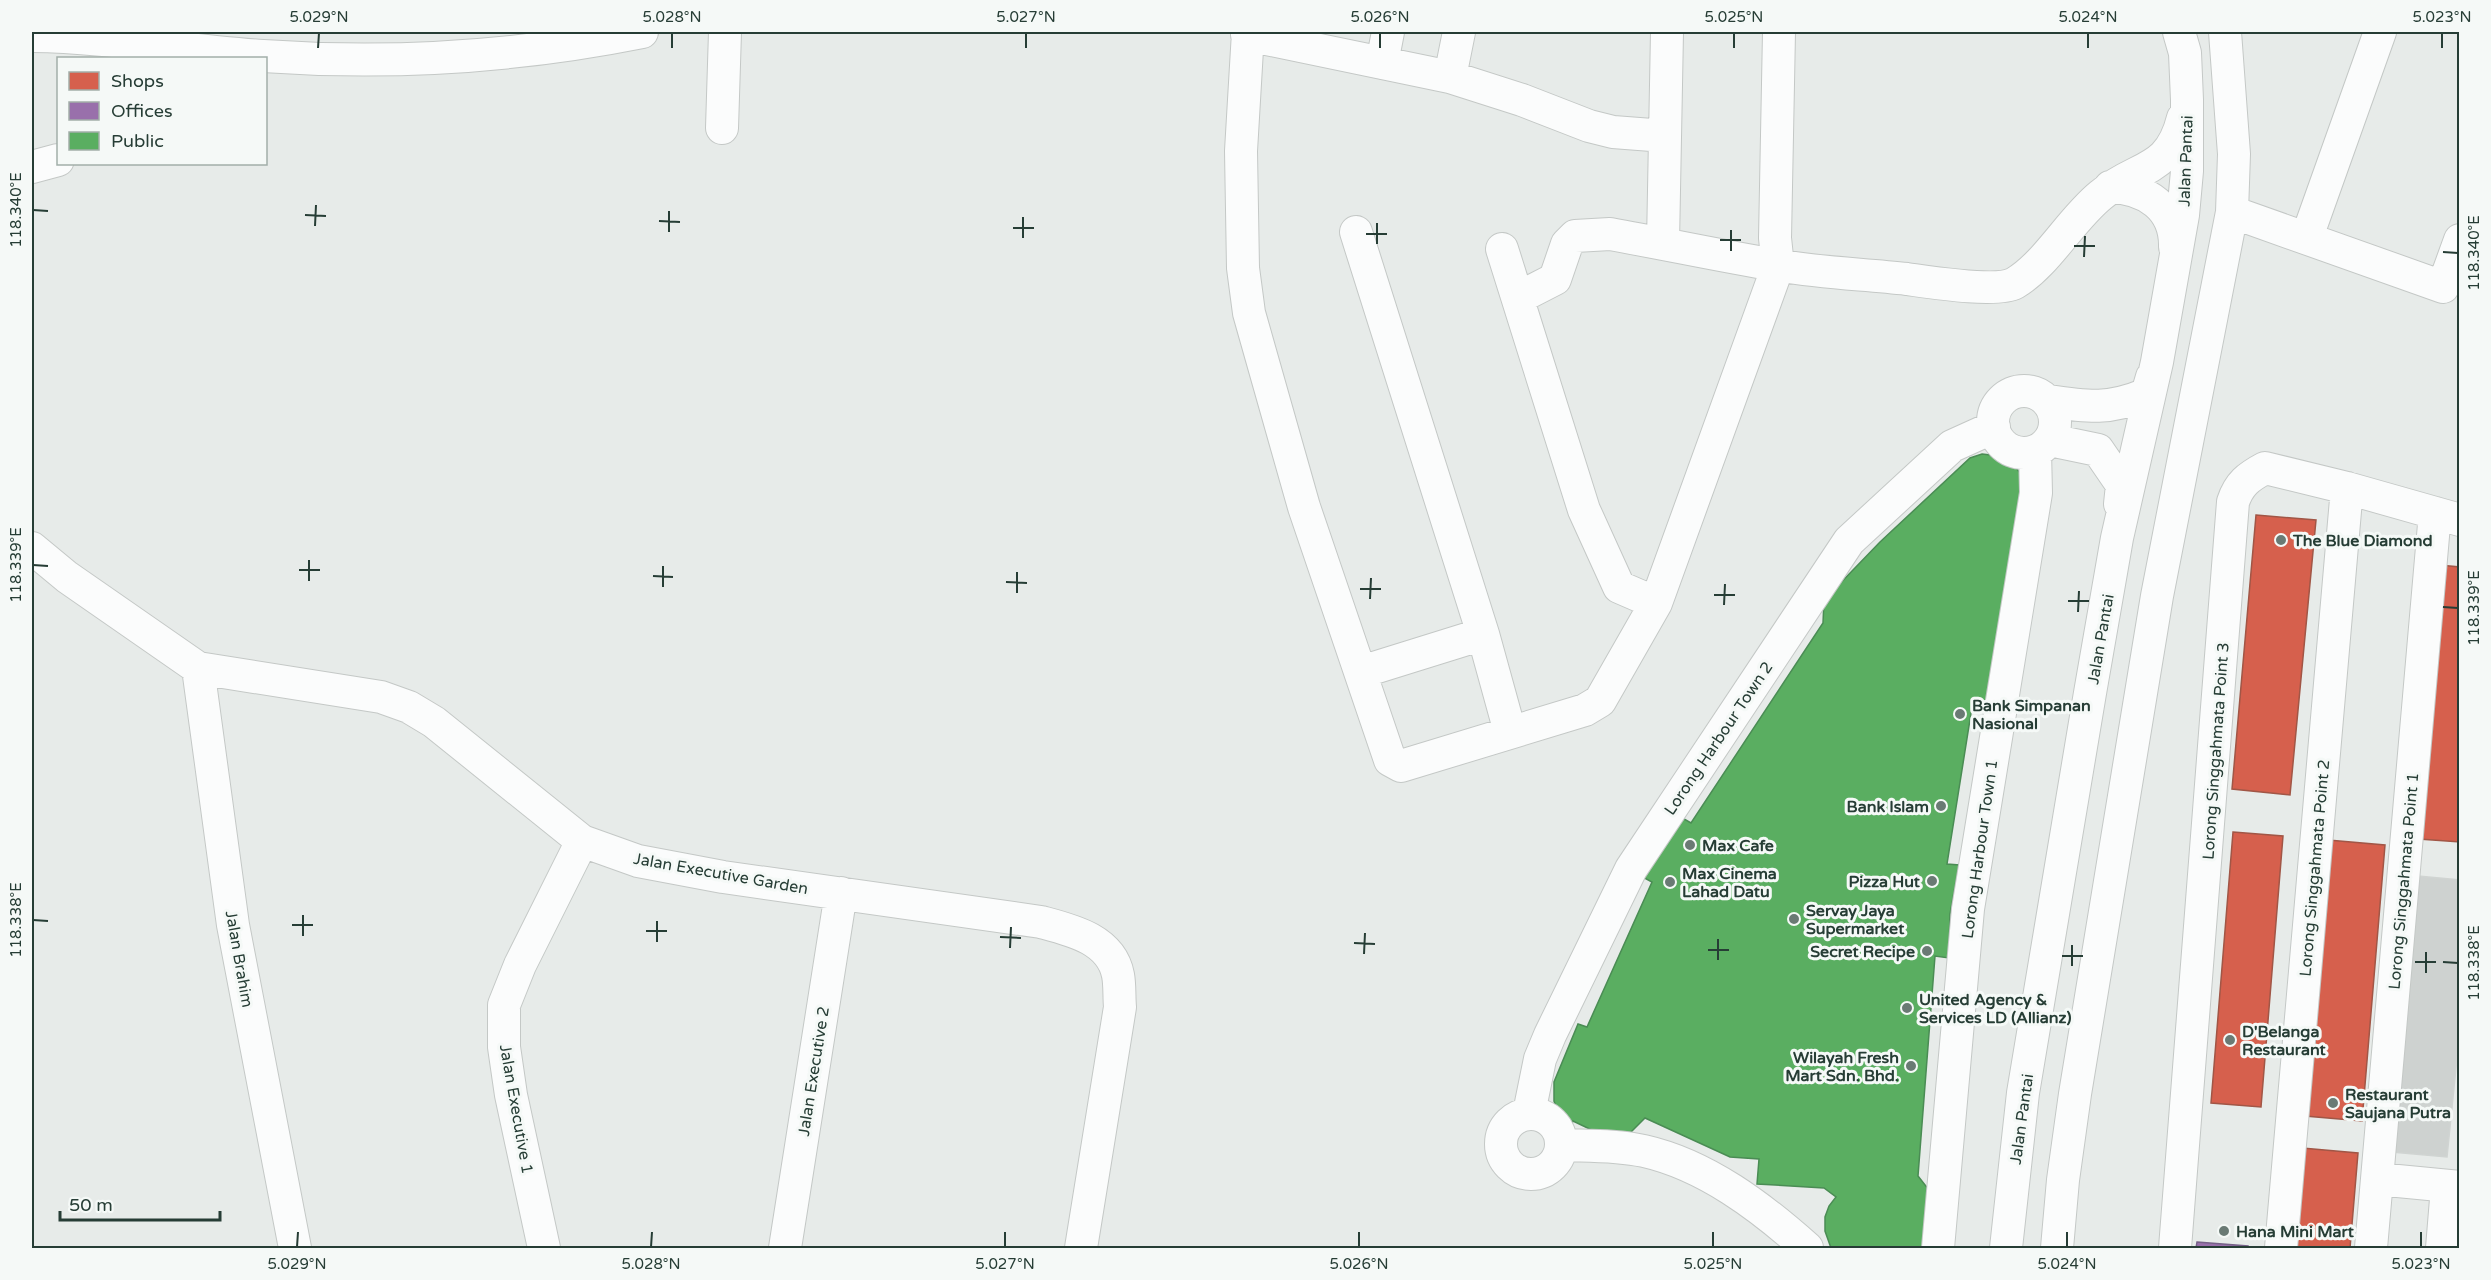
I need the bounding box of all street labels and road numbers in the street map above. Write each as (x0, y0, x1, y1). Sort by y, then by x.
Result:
street label: Jalan Pantai (2174, 115, 2198, 207)
street label: Jalan Pantai (2083, 592, 2119, 686)
street label: Lorong Singgahmata Point 3 (2198, 642, 2234, 860)
street label: Lorong Harbour Town 2 (1660, 658, 1778, 819)
street label: Lorong Harbour Town 1 (1958, 758, 2002, 940)
street label: Lorong Singgahmata Point 2 (2296, 759, 2334, 977)
street label: Lorong Singgahmata Point 1 (2385, 772, 2423, 990)
street label: Jalan Executive Garden (632, 849, 810, 899)
street label: Jalan Brahim (221, 909, 257, 1009)
street label: Jalan Executive 2 (794, 1005, 834, 1137)
street label: Jalan Executive 1 (495, 1043, 537, 1175)
street label: Jalan Pantai (2006, 1073, 2038, 1166)

